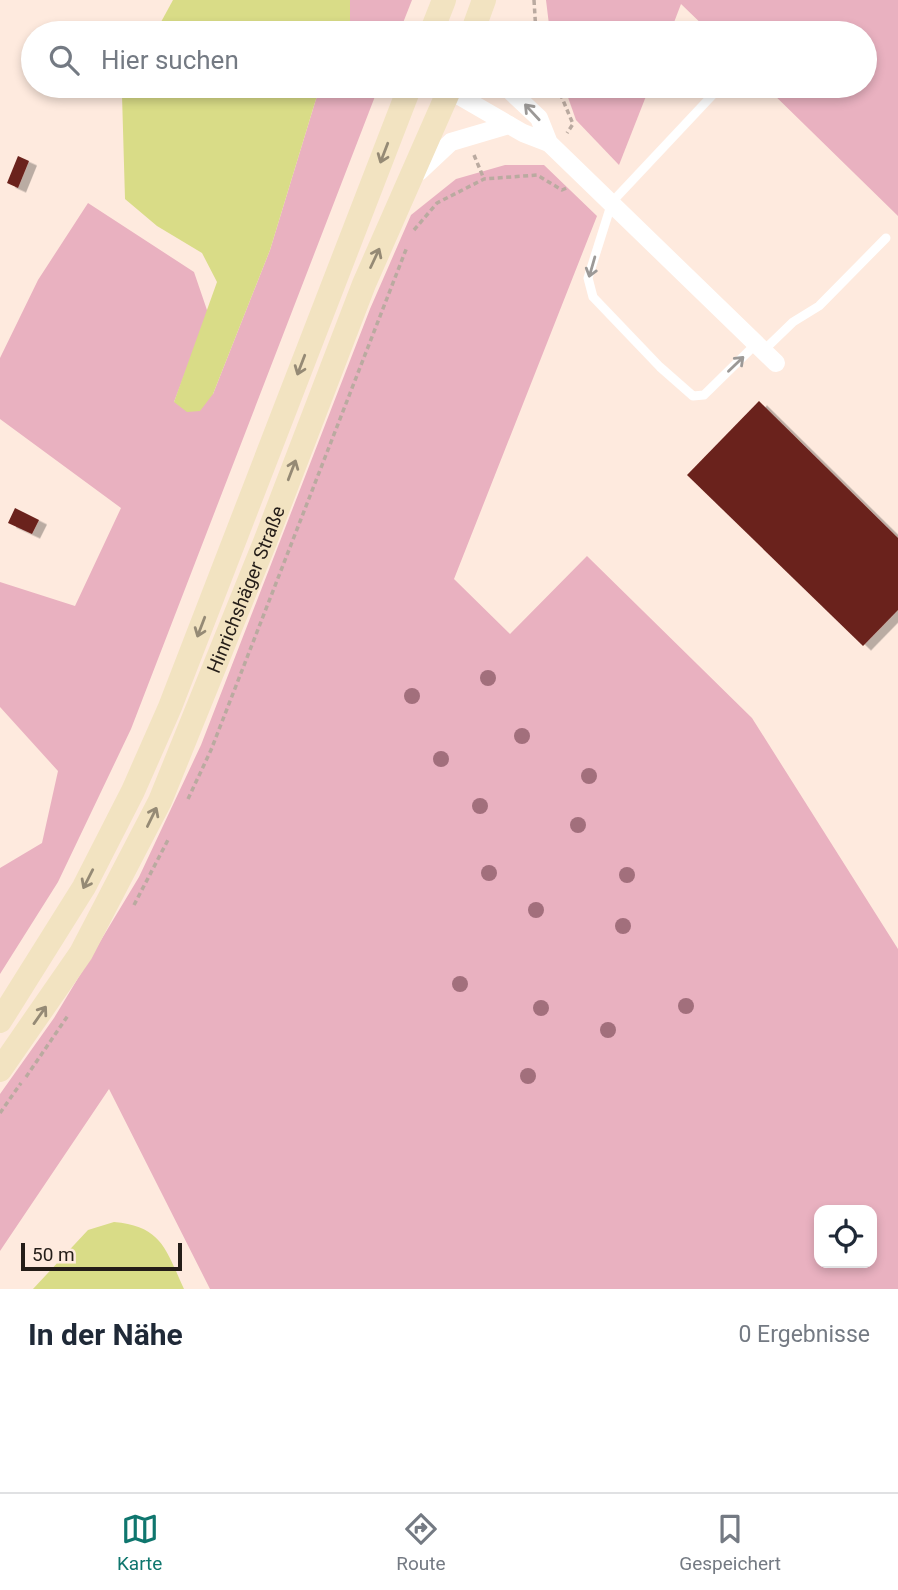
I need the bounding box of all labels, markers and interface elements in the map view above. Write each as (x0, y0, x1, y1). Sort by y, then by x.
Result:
search box (21, 21, 877, 98)
icon: search (45, 41, 83, 79)
text: Hier suchen (101, 45, 239, 75)
one-way arrow (523, 104, 540, 121)
one-way arrow (376, 141, 389, 163)
one-way arrow (369, 248, 383, 269)
one-way arrow (585, 256, 598, 278)
one-way arrow (294, 354, 307, 375)
one-way arrow (727, 355, 744, 372)
one-way arrow (287, 460, 300, 482)
street label: Hinrichshäger Straße (202, 503, 290, 676)
one-way arrow (193, 616, 206, 637)
one-way arrow (146, 807, 159, 828)
one-way arrow (81, 869, 95, 889)
one-way arrow (33, 1005, 47, 1025)
map controls (814, 1205, 877, 1268)
button: locate (814, 1205, 877, 1268)
scale bar (21, 1240, 182, 1272)
text: 50 m (32, 1243, 75, 1266)
text: In der Nähe (28, 1317, 183, 1352)
text: 0 Ergebnisse (738, 1321, 870, 1348)
tab: Karte (117, 1510, 162, 1575)
tab: Route (396, 1510, 445, 1575)
tab: Gespeichert (679, 1510, 781, 1575)

